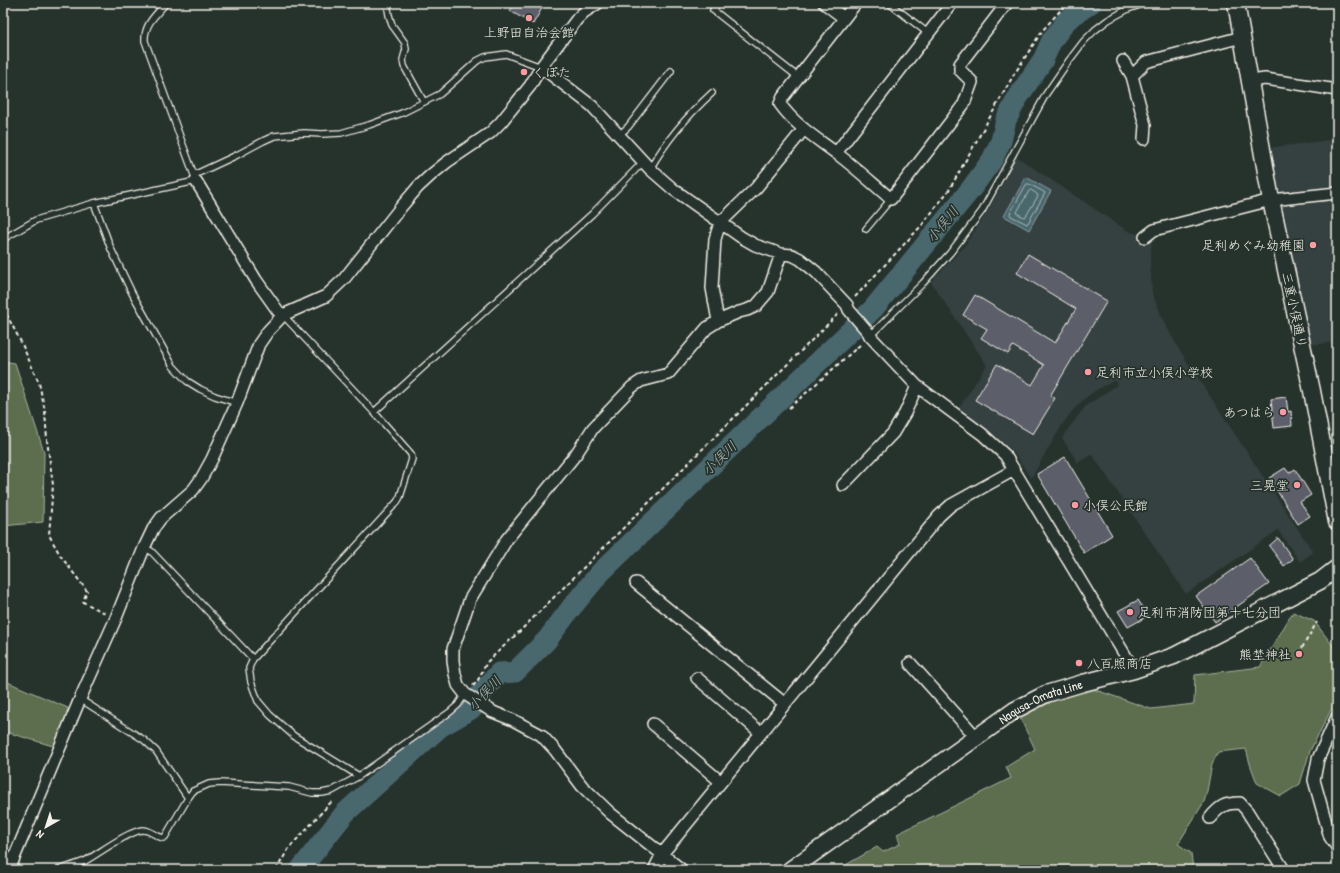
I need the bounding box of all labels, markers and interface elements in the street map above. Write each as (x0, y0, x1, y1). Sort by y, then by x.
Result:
marker: 上野田自治会館 (524, 13, 534, 23)
place label: 上野田自治会館 (483, 23, 575, 41)
place label: くぼた (532, 63, 571, 81)
marker: くぼた (519, 67, 529, 77)
water label: 小俣川 (921, 202, 963, 246)
place label: 足利めぐみ幼稚園 (1202, 236, 1305, 254)
marker: 足利めぐみ幼稚園 (1308, 240, 1318, 250)
street label: 三重小俣通り (1278, 270, 1312, 350)
place label: 足利市立小俣小学校 (1096, 363, 1213, 381)
marker: 足利市立小俣小学校 (1083, 367, 1093, 377)
place label: あつはら (1224, 403, 1275, 421)
marker: あつはら (1278, 407, 1288, 417)
water label: 小俣川 (697, 437, 741, 479)
place label: 三晃堂 (1250, 476, 1289, 494)
marker: 三晃堂 (1292, 480, 1302, 490)
place label: 小俣公民館 (1083, 496, 1148, 514)
marker: 小俣公民館 (1070, 500, 1080, 510)
place label: 足利市消防団第十七分団 (1138, 603, 1281, 621)
marker: 足利市消防団第十七分団 (1125, 607, 1135, 617)
place label: 熊埜神社 (1239, 645, 1291, 663)
marker: 熊埜神社 (1294, 649, 1304, 659)
place label: 八百照商店 (1087, 654, 1152, 672)
marker: 八百照商店 (1074, 658, 1084, 668)
water label: 小俣川 (463, 671, 505, 715)
street label: Nagusa-Omata Line (995, 675, 1085, 728)
north arrow (26, 807, 66, 847)
text: N (33, 827, 46, 842)

